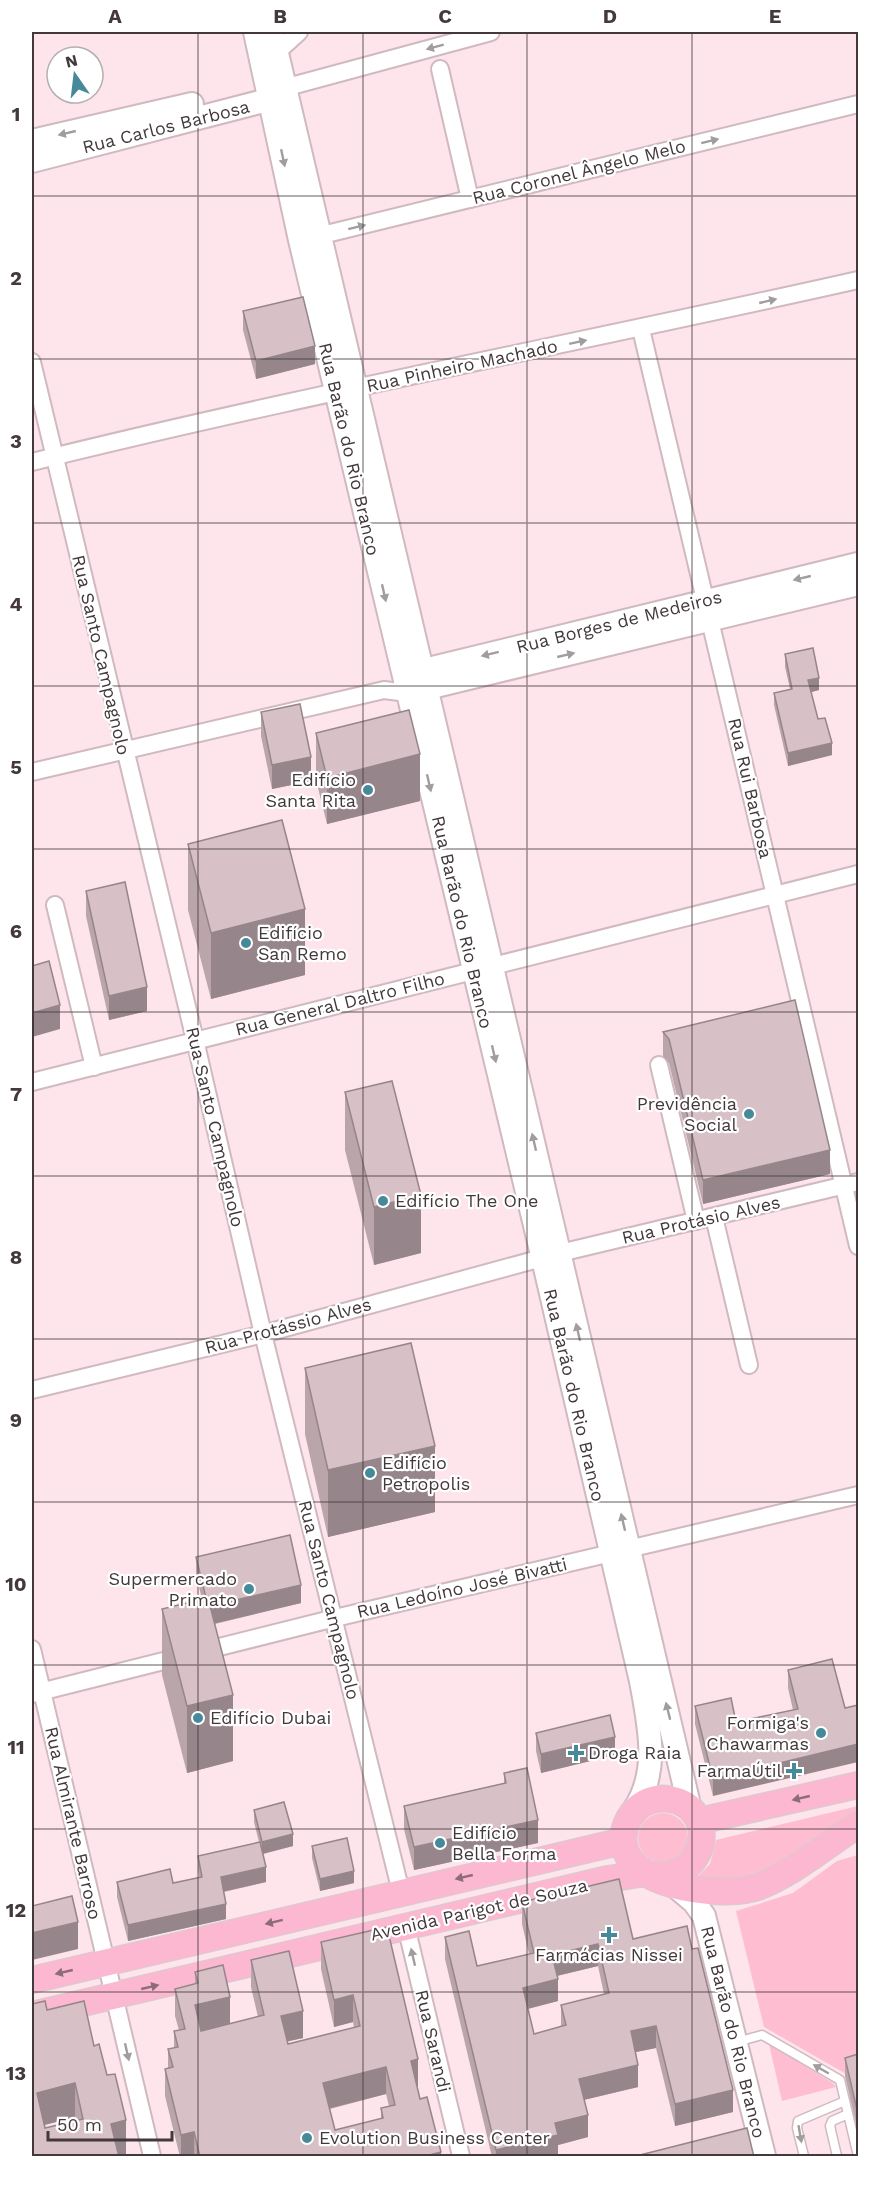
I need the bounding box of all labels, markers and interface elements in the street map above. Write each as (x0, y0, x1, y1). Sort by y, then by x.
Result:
text: A (108, 4, 122, 28)
text: B (273, 4, 287, 28)
text: C (438, 4, 452, 28)
text: D (603, 4, 617, 28)
text: E (769, 4, 781, 28)
one-way arrow (426, 43, 444, 52)
north arrow (45, 45, 105, 105)
text: N (63, 50, 80, 72)
street label: Rua Carlos Barbosa (80, 96, 252, 157)
text: 1 (12, 102, 20, 126)
one-way arrow (58, 129, 76, 139)
street label: Rua Coronel Ângelo Melo (470, 135, 688, 208)
one-way arrow (700, 135, 719, 145)
one-way arrow (278, 149, 288, 167)
one-way arrow (348, 221, 366, 231)
text: 2 (10, 266, 22, 290)
one-way arrow (759, 295, 778, 305)
street label: Rua Pinheiro Machado (364, 335, 559, 396)
one-way arrow (569, 337, 588, 346)
street label: Rua Barão do Rio Branco (315, 340, 384, 557)
text: 3 (10, 429, 22, 453)
street label: Rua Santo Campagnolo (68, 553, 135, 757)
one-way arrow (792, 573, 811, 583)
one-way arrow (379, 584, 389, 602)
street label: Rua Borges de Medeiros (514, 586, 724, 657)
text: 4 (10, 592, 23, 616)
one-way arrow (557, 649, 576, 659)
one-way arrow (481, 650, 499, 660)
street label: Rua Rui Barbosa (724, 716, 777, 860)
text: 5 (10, 755, 22, 779)
place label: Edifício Santa Rita (266, 769, 356, 811)
one-way arrow (425, 774, 434, 793)
marker: Edifício Santa Rita (361, 783, 375, 797)
street label: Rua Barão do Rio Branco (428, 813, 497, 1030)
text: 6 (10, 919, 22, 943)
place label: Edifício San Remo (258, 922, 347, 964)
marker: Edifício San Remo (239, 936, 253, 950)
street label: Rua General Daltro Filho (233, 967, 447, 1040)
street label: Rua Santo Campagnolo (182, 1025, 249, 1229)
one-way arrow (490, 1045, 500, 1063)
text: 7 (10, 1082, 22, 1106)
place label: Previdência Social (637, 1093, 737, 1135)
marker: Previdência Social (742, 1107, 756, 1121)
one-way arrow (529, 1133, 539, 1151)
place label: Edifício The One (395, 1190, 538, 1211)
street label: Rua Protásio Alves (620, 1191, 782, 1248)
marker: Edifício The One (376, 1194, 390, 1208)
text: 8 (10, 1245, 22, 1269)
street label: Rua Barão do Rio Branco (540, 1286, 609, 1503)
street label: Rua Protássio Alves (202, 1293, 373, 1358)
one-way arrow (573, 1323, 583, 1341)
text: 9 (10, 1408, 22, 1432)
place label: Edifício Petropolis (382, 1452, 470, 1494)
marker: Edifício Petropolis (363, 1466, 377, 1480)
street label: Rua Santo Campagnolo (295, 1498, 364, 1702)
one-way arrow (617, 1513, 627, 1531)
street label: Rua Ledoíno José Bivatti (355, 1553, 569, 1622)
place label: Supermercado Primato (108, 1568, 237, 1610)
text: 10 (5, 1572, 27, 1596)
marker: Supermercado Primato (242, 1582, 256, 1596)
one-way arrow (663, 1702, 673, 1721)
place label: Edifício Dubai (210, 1707, 331, 1728)
marker: Edifício Dubai (191, 1711, 205, 1725)
place label: Formiga's Chawarmas (706, 1712, 809, 1754)
street label: Rua Almirante Barroso (41, 1724, 106, 1921)
marker: Formiga's Chawarmas (814, 1726, 828, 1740)
text: 11 (7, 1735, 25, 1759)
place label: Droga Raia (588, 1742, 681, 1763)
marker: Droga Raia (569, 1746, 583, 1760)
place label: FarmaÚtil (697, 1760, 782, 1781)
marker: FarmaÚtil (787, 1764, 801, 1778)
one-way arrow (792, 1794, 811, 1803)
place label: Edifício Bella Forma (452, 1822, 557, 1864)
marker: Edifício Bella Forma (433, 1836, 447, 1850)
one-way arrow (455, 1873, 473, 1883)
street label: Avenida Parigot de Souza (368, 1874, 590, 1945)
text: 12 (6, 1898, 26, 1922)
one-way arrow (265, 1918, 283, 1928)
street label: Rua Barão do Rio Branco (697, 1924, 770, 2140)
marker: Farmácias Nissei (602, 1928, 616, 1942)
place label: Farmácias Nissei (535, 1944, 683, 1965)
one-way arrow (408, 1947, 418, 1966)
one-way arrow (55, 1968, 73, 1978)
one-way arrow (141, 1982, 160, 1991)
street label: Rua Sarandi (411, 1987, 456, 2094)
one-way arrow (123, 2043, 133, 2061)
text: 13 (6, 2061, 26, 2085)
one-way arrow (812, 2064, 829, 2074)
scale bar (48, 2104, 172, 2142)
text: 50 m (57, 2114, 102, 2135)
one-way arrow (795, 2125, 804, 2144)
place label: Evolution Business Center (319, 2127, 550, 2148)
marker: Evolution Business Center (300, 2131, 314, 2145)

